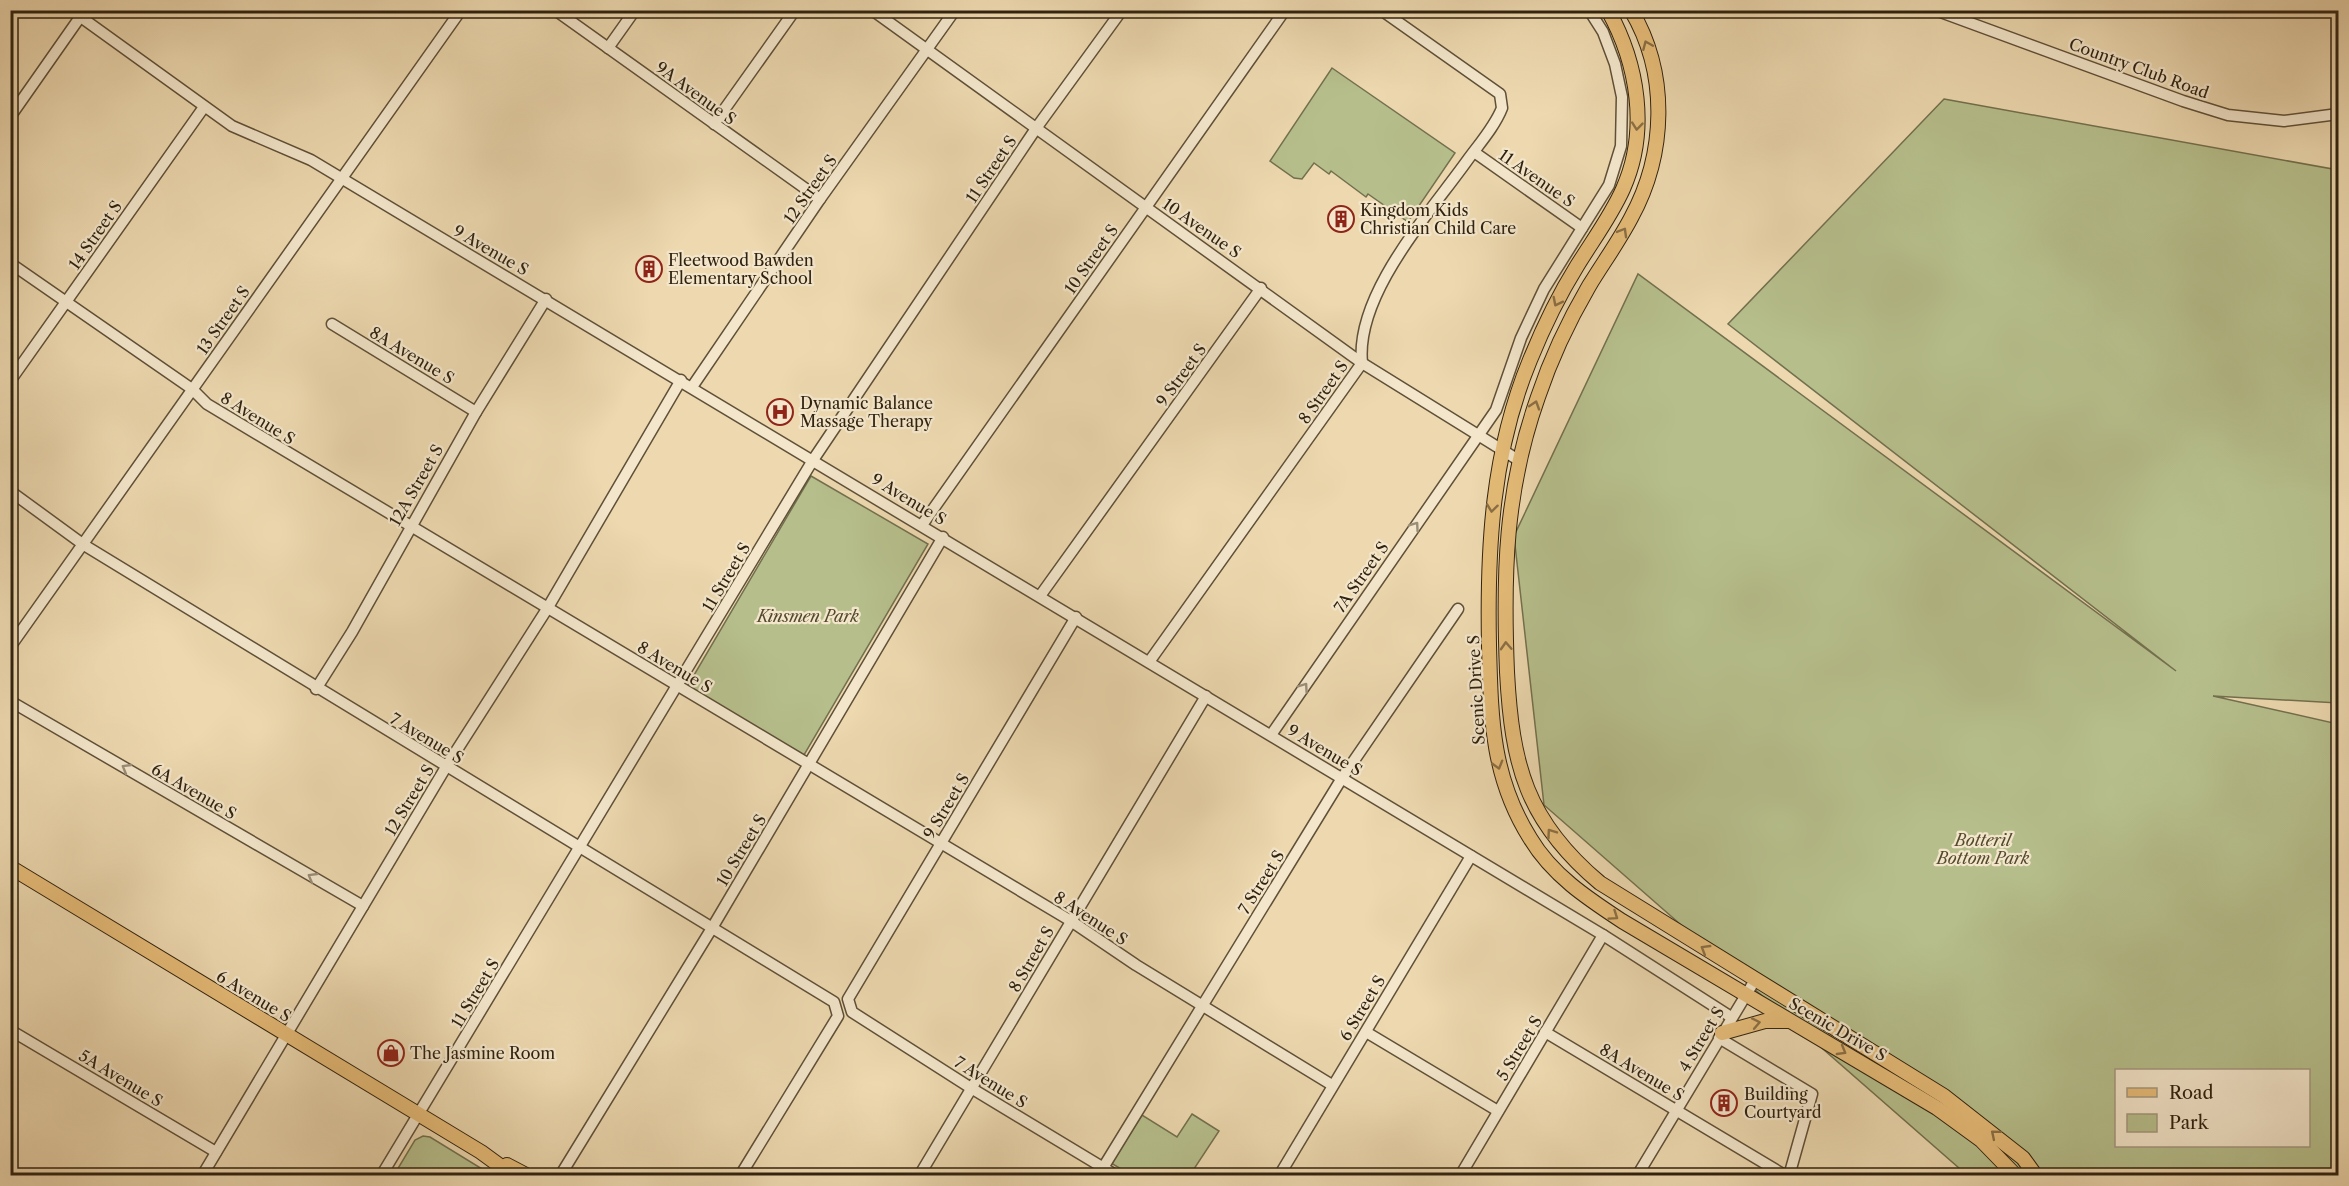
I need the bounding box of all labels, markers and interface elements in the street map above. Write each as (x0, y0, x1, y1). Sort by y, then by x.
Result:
street label: Country Club Road (2066, 33, 2212, 103)
one-way arrow (1642, 40, 1654, 51)
street label: 9A Avenue S (652, 57, 740, 129)
one-way arrow (1631, 122, 1644, 131)
street label: 11 Street S (961, 132, 1021, 206)
street label: 11 Avenue S (1495, 145, 1579, 211)
street label: 12 Street S (779, 151, 841, 227)
street label: 10 Avenue S (1159, 194, 1245, 262)
street label: 14 Street S (64, 197, 126, 273)
place label: Kingdom Kids Christian Child Care (1360, 200, 1516, 238)
building icon: Kingdom Kids Christian Child Care (1326, 204, 1356, 234)
street label: 9 Avenue S (450, 220, 532, 280)
street label: 10 Street S (1060, 220, 1122, 298)
one-way arrow (1616, 228, 1628, 238)
place label: Fleetwood Bawden Elementary School (668, 250, 814, 288)
building icon: Fleetwood Bawden Elementary School (634, 254, 664, 284)
street label: 13 Street S (192, 282, 254, 358)
one-way arrow (1553, 295, 1565, 306)
street label: 8A Avenue S (366, 322, 458, 388)
street label: 9 Street S (1152, 340, 1210, 410)
street label: 8 Street S (1294, 356, 1352, 428)
street label: 8 Avenue S (217, 387, 299, 449)
place label: Dynamic Balance Massage Therapy (800, 393, 934, 431)
hospital icon: Dynamic Balance Massage Therapy (765, 397, 795, 427)
one-way arrow (1528, 400, 1540, 411)
street label: 12A Street S (385, 441, 447, 529)
street label: 9 Avenue S (868, 469, 950, 529)
one-way arrow (1487, 504, 1499, 513)
one-way arrow (1408, 522, 1419, 533)
street label: 7A Street S (1329, 538, 1393, 616)
street label: 11 Street S (698, 539, 754, 615)
park label: Kinsmen Park (755, 606, 860, 626)
street label: Scenic Drive S (1463, 635, 1489, 745)
street label: 8 Avenue S (634, 637, 716, 697)
one-way arrow (1500, 642, 1513, 651)
one-way arrow (1297, 682, 1308, 693)
street label: 7 Avenue S (387, 708, 467, 768)
street label: 9 Avenue S (1284, 720, 1366, 780)
street label: 6A Avenue S (148, 759, 240, 823)
one-way arrow (1491, 760, 1504, 770)
street label: 12 Street S (380, 761, 438, 839)
one-way arrow (122, 764, 132, 776)
street label: 9 Street S (919, 770, 973, 842)
street label: 10 Street S (712, 810, 770, 890)
one-way arrow (1547, 828, 1558, 839)
park label: Botteril Bottom Park (1935, 830, 2030, 868)
street label: 7 Street S (1234, 846, 1288, 918)
one-way arrow (308, 873, 319, 884)
street label: 8 Avenue S (1050, 887, 1132, 949)
one-way arrow (1607, 908, 1618, 919)
street label: 8 Street S (1004, 922, 1058, 996)
one-way arrow (1701, 945, 1711, 956)
street label: 11 Street S (447, 955, 503, 1031)
street label: 6 Avenue S (213, 966, 295, 1026)
street label: 6 Street S (1335, 972, 1389, 1044)
street label: Scenic Drive S (1785, 993, 1891, 1065)
street label: 4 Street S (1674, 1003, 1728, 1075)
street label: 5 Street S (1492, 1012, 1546, 1084)
one-way arrow (1751, 1017, 1761, 1030)
shop icon: The Jasmine Room (376, 1038, 406, 1068)
street label: 8A Avenue S (1596, 1039, 1688, 1105)
place label: The Jasmine Room (410, 1043, 555, 1063)
one-way arrow (1836, 1044, 1846, 1055)
street label: 5A Avenue S (75, 1045, 167, 1111)
street label: 7 Avenue S (951, 1052, 1031, 1112)
legend (2115, 1069, 2310, 1147)
text: Road (2169, 1082, 2214, 1104)
place label: Building Courtyard (1744, 1084, 1822, 1122)
building icon: Building Courtyard (1709, 1088, 1739, 1118)
text: Park (2169, 1112, 2210, 1134)
one-way arrow (1991, 1130, 2002, 1141)

